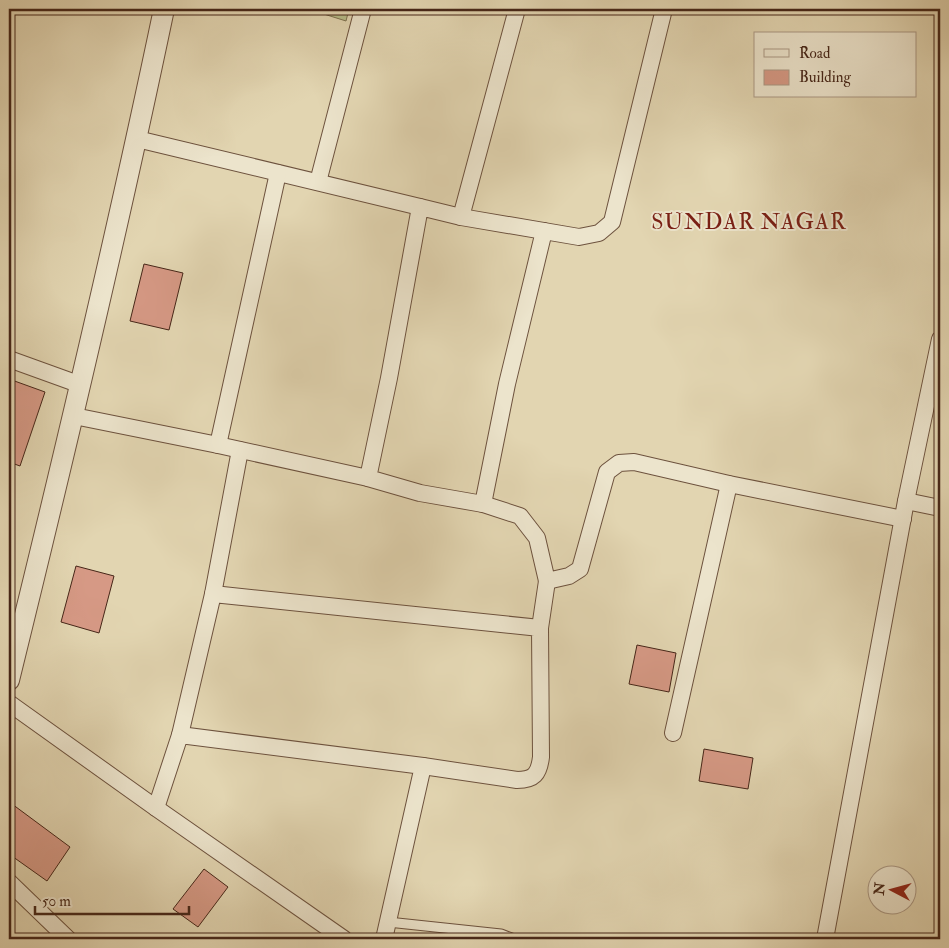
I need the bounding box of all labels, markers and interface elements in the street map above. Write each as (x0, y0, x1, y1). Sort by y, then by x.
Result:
legend (754, 32, 916, 98)
text: Road (799, 44, 831, 63)
text: Building (799, 68, 851, 87)
district label: SUNDAR NAGAR (651, 208, 847, 236)
north arrow (866, 866, 916, 916)
text: N (870, 881, 889, 897)
scale bar (35, 883, 189, 915)
text: 50 m (42, 892, 71, 911)

